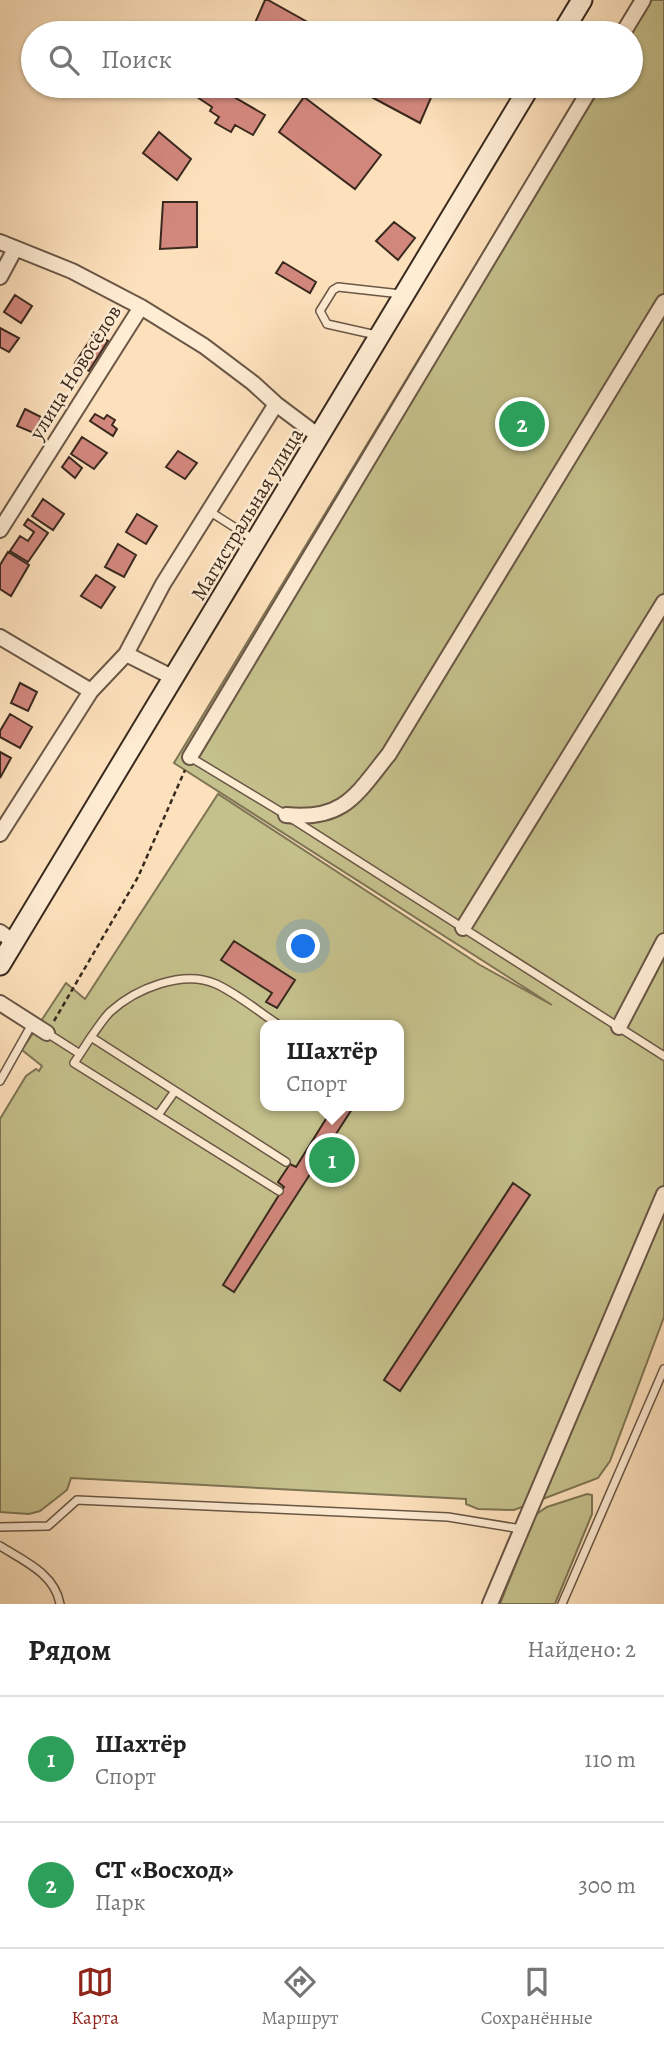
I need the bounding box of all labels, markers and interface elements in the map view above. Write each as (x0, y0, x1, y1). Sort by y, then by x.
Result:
search box (21, 21, 643, 98)
icon: search (45, 41, 83, 79)
text: Поиск (101, 42, 172, 77)
street label: улица Новосёлов (22, 299, 128, 445)
pin: 2 (499, 398, 545, 450)
street label: Магистральная улица (184, 422, 310, 606)
your location (286, 929, 320, 963)
popup (260, 1020, 404, 1111)
text: Шахтёр (286, 1033, 378, 1068)
text: Спорт (286, 1068, 347, 1099)
pin: 1 (309, 1134, 355, 1186)
text: Рядом (28, 1630, 111, 1670)
text: Найдено: 2 (527, 1634, 636, 1665)
text: Шахтёр (95, 1726, 186, 1761)
text: 1 (47, 1744, 55, 1775)
text: 110 m (584, 1744, 636, 1775)
text: Спорт (95, 1761, 156, 1792)
text: СТ «Восход» (95, 1852, 234, 1887)
text: 2 (45, 1870, 57, 1901)
text: 300 m (578, 1870, 636, 1901)
text: Парк (95, 1887, 146, 1918)
tab: Карта (71, 1963, 119, 2031)
tab: Маршрут (261, 1963, 338, 2031)
tab: Сохранённые (481, 1963, 593, 2031)

